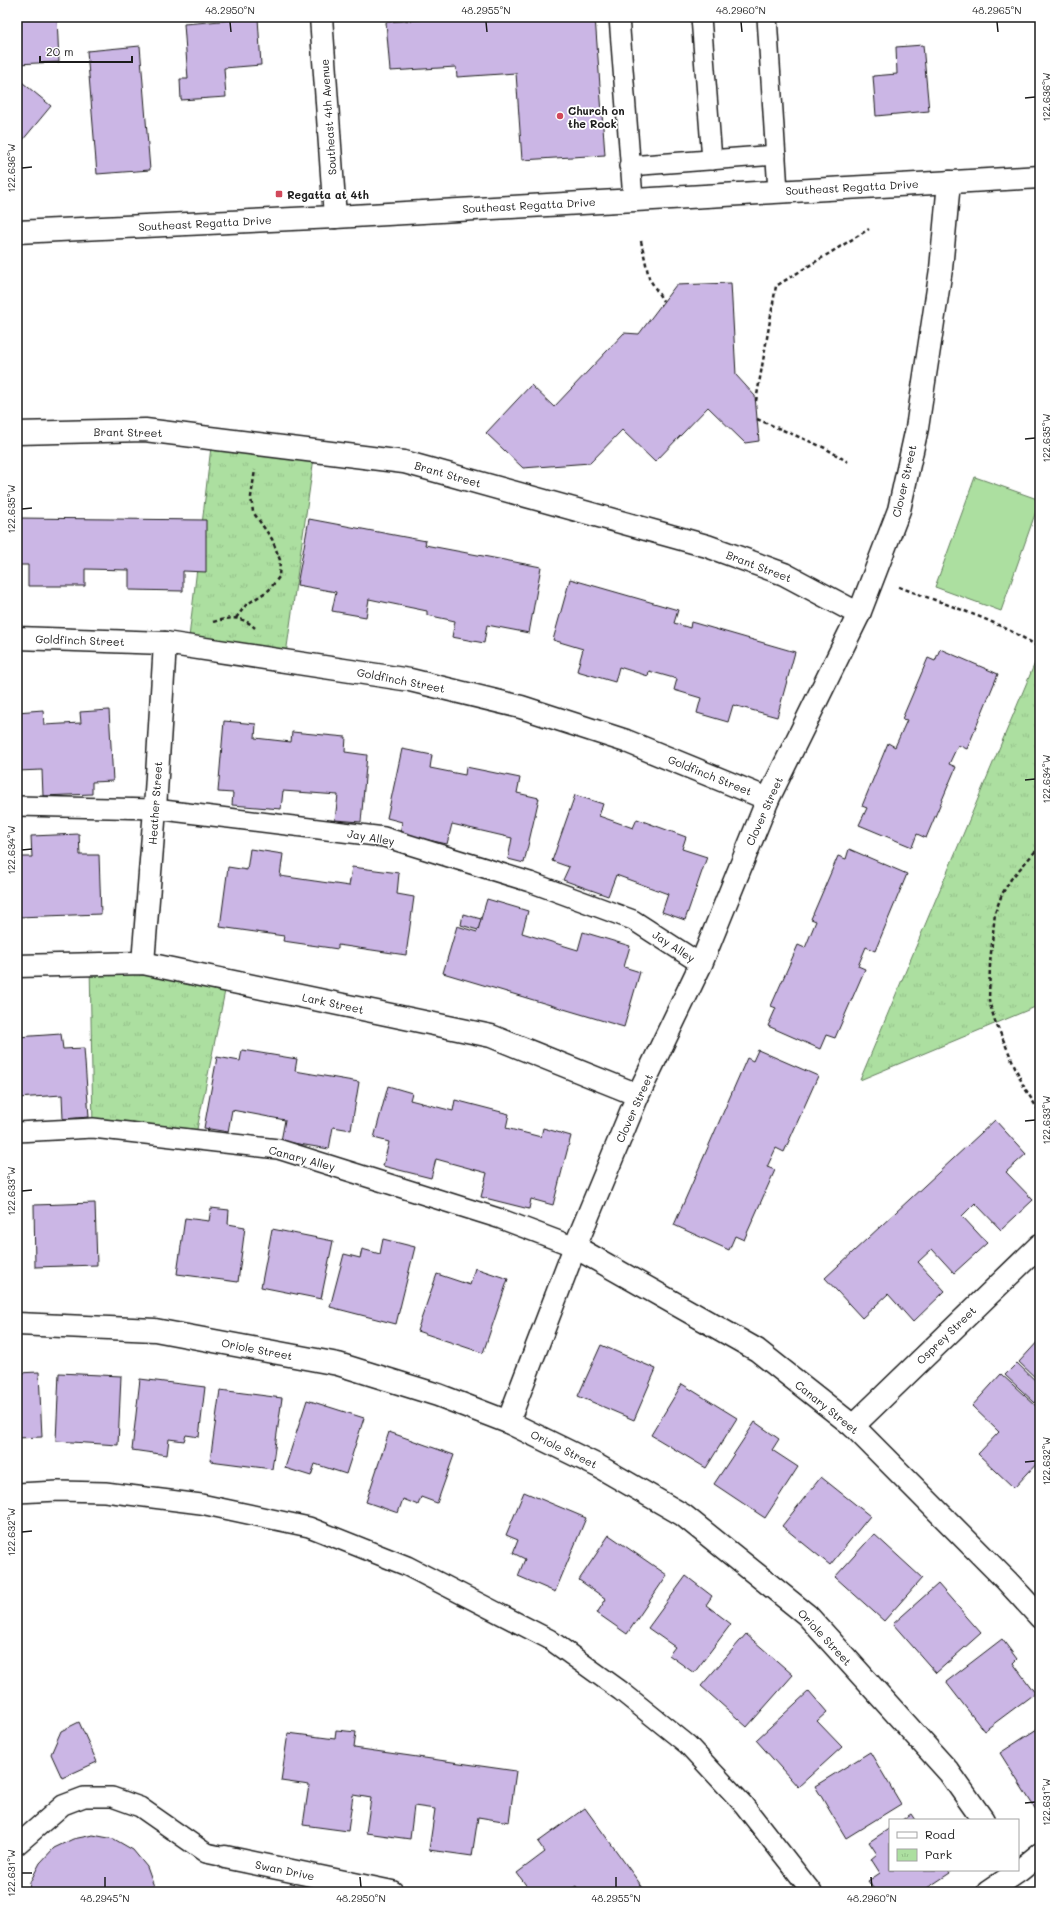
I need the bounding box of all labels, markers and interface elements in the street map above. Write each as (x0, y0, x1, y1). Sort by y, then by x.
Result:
text: 48.2950°N (205, 3, 255, 17)
text: 48.2955°N (461, 3, 511, 17)
text: 48.2960°N (716, 3, 766, 17)
text: 48.2965°N (972, 3, 1022, 17)
scale bar (40, 38, 132, 64)
text: 20 m (46, 43, 74, 59)
street label: Southeast 4th Avenue (316, 58, 340, 175)
text: 122.636°W (1039, 72, 1053, 122)
place label: Church on the Rock (568, 103, 625, 131)
marker: Church on the Rock (555, 111, 565, 121)
text: 122.636°W (4, 143, 18, 193)
street label: Southeast Regatta Drive (785, 176, 919, 198)
place label: Regatta at 4th (287, 187, 369, 202)
marker: Regatta at 4th (274, 189, 284, 199)
street label: Southeast Regatta Drive (462, 194, 596, 216)
street label: Southeast Regatta Drive (138, 212, 272, 234)
text: 122.635°W (1039, 413, 1053, 462)
street label: Brant Street (94, 424, 163, 440)
street label: Clover Street (888, 443, 920, 519)
street label: Brant Street (413, 457, 483, 491)
text: 122.635°W (4, 484, 18, 533)
street label: Brant Street (724, 547, 794, 585)
street label: Goldfinch Street (35, 631, 125, 649)
street label: Goldfinch Street (356, 664, 446, 696)
street label: Goldfinch Street (666, 751, 754, 799)
text: 122.634°W (1039, 754, 1053, 803)
street label: Heather Street (145, 761, 165, 845)
street label: Clover Street (742, 774, 786, 848)
text: 122.634°W (4, 825, 18, 874)
street label: Jay Alley (346, 825, 396, 849)
street label: Jay Alley (650, 927, 698, 965)
street label: Lark Street (301, 989, 365, 1017)
street label: Clover Street (612, 1071, 656, 1145)
text: 122.633°W (1039, 1095, 1053, 1144)
street label: Canary Alley (267, 1142, 337, 1174)
text: 122.633°W (4, 1166, 18, 1215)
street label: Osprey Street (913, 1303, 979, 1367)
street label: Oriole Street (220, 1335, 294, 1363)
street label: Canary Street (792, 1377, 862, 1437)
street label: Oriole Street (528, 1426, 600, 1472)
text: 122.632°W (1039, 1436, 1053, 1485)
text: 122.632°W (4, 1507, 18, 1556)
street label: Oriole Street (795, 1605, 855, 1669)
text: 122.631°W (1039, 1778, 1053, 1826)
legend (889, 1819, 1019, 1871)
text: Road (925, 1826, 955, 1842)
text: Park (925, 1846, 952, 1862)
text: 122.631°W (4, 1849, 18, 1897)
street label: Swan Drive (254, 1856, 316, 1884)
text: 48.2945°N (80, 1891, 130, 1905)
text: 48.2950°N (336, 1891, 386, 1905)
text: 48.2955°N (591, 1891, 641, 1905)
text: 48.2960°N (847, 1891, 897, 1905)

